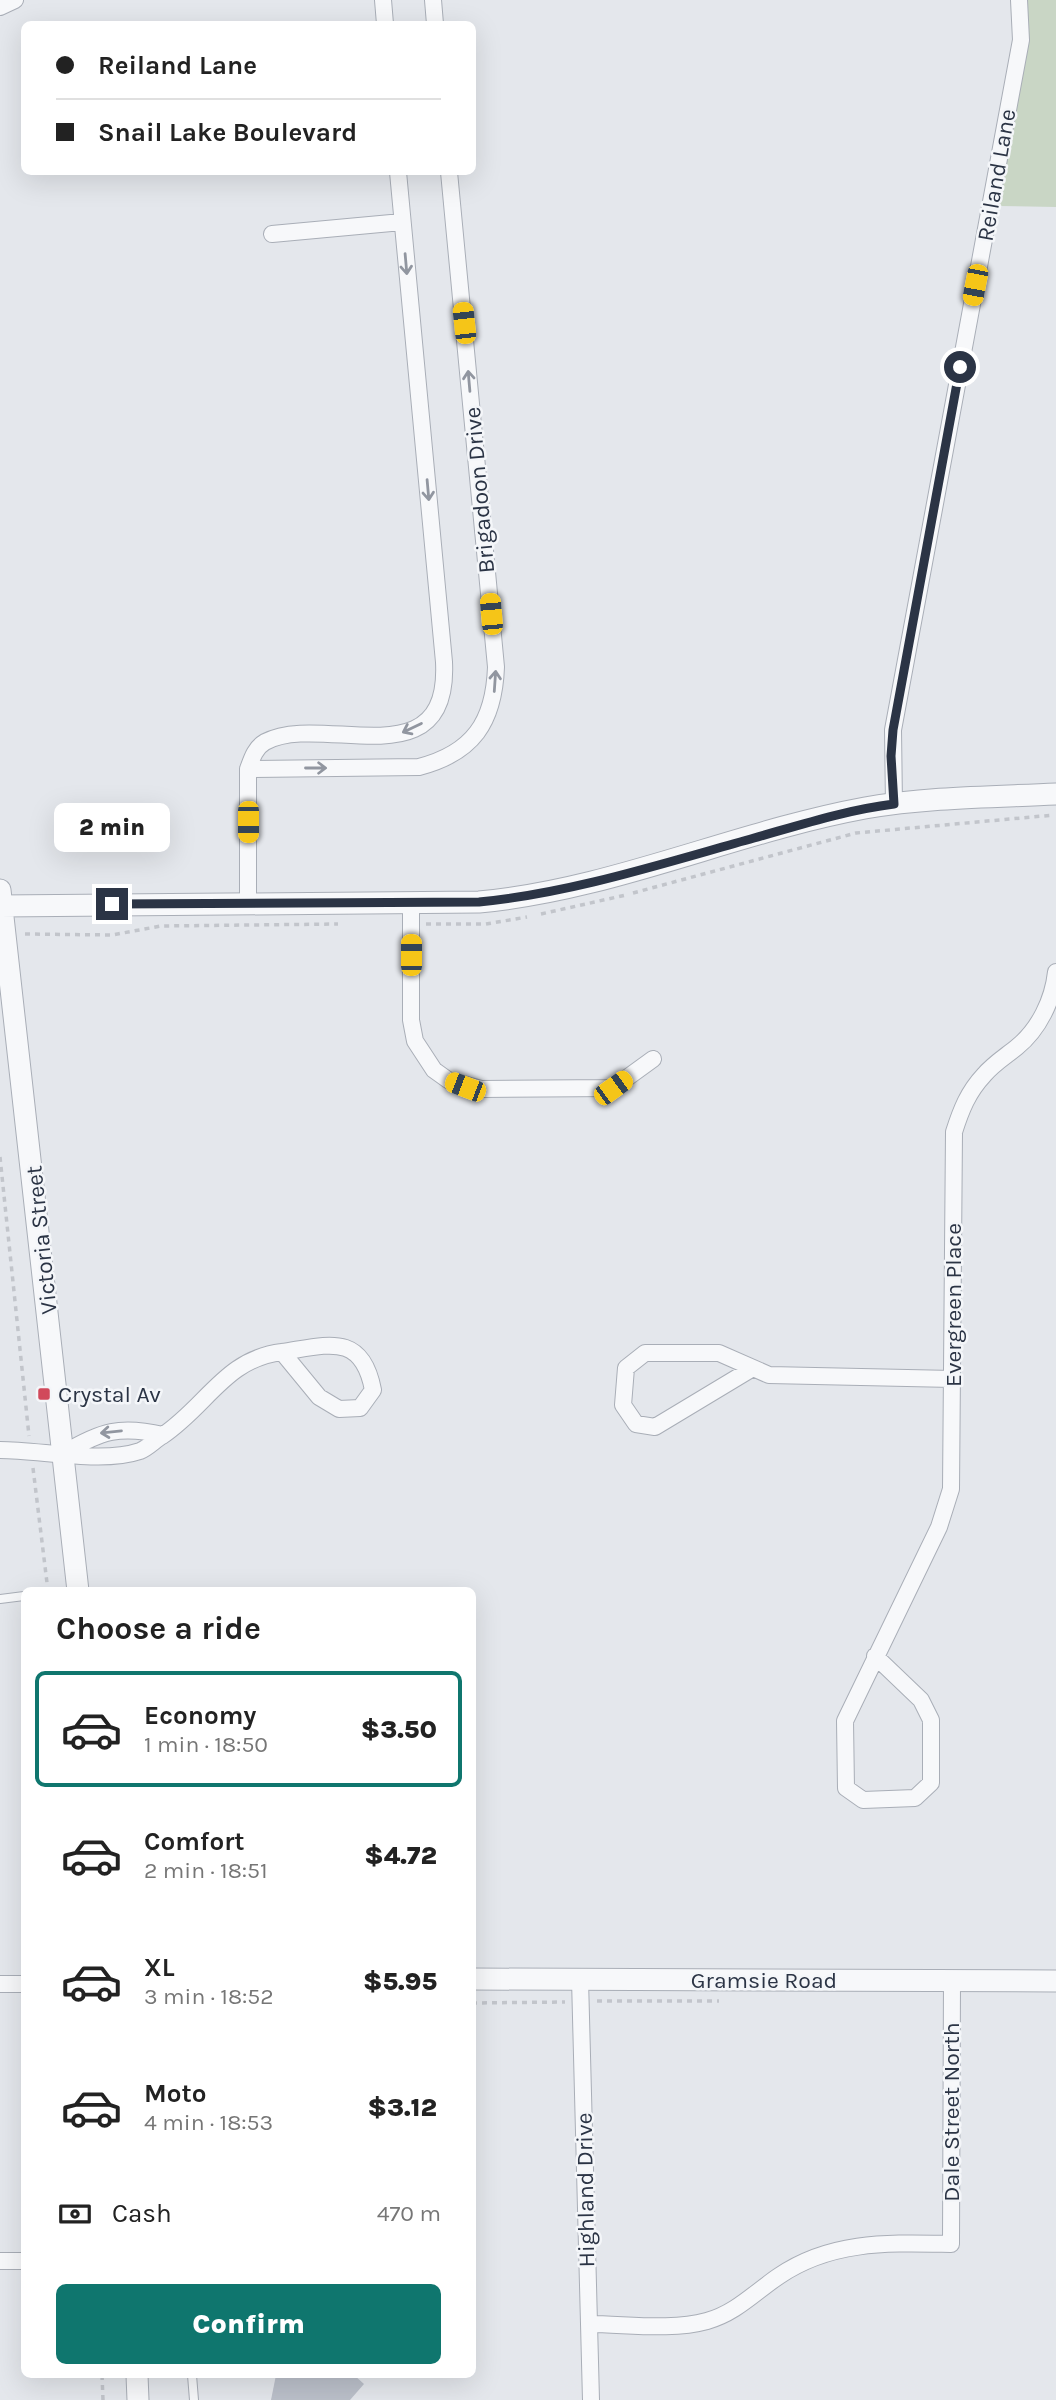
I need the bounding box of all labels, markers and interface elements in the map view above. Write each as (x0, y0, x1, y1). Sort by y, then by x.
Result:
text: Reiland Lane (98, 50, 257, 81)
street label: Reiland Lane (972, 107, 1021, 243)
text: Snail Lake Boulevard (98, 117, 357, 148)
one-way arrow (400, 252, 413, 275)
car (961, 262, 990, 308)
car (452, 301, 477, 345)
route start (944, 351, 976, 383)
one-way arrow (462, 371, 475, 393)
street label: Brigadoon Drive (459, 406, 500, 574)
one-way arrow (422, 479, 435, 501)
car (479, 592, 504, 636)
one-way arrow (489, 670, 502, 693)
one-way arrow (402, 722, 423, 735)
one-way arrow (304, 761, 327, 775)
car (238, 801, 259, 843)
callout: 2 min (54, 802, 170, 852)
text: 2 min (79, 814, 145, 841)
route end (96, 888, 128, 920)
car (401, 934, 422, 976)
car (590, 1067, 637, 1109)
car (442, 1070, 489, 1104)
street label: Victoria Street (20, 1164, 63, 1316)
street label: Evergreen Place (940, 1223, 967, 1387)
place label: Crystal Av (58, 1381, 161, 1408)
marker: Crystal Av (36, 1386, 52, 1402)
one-way arrow (100, 1426, 123, 1439)
text: Choose a ride (56, 1610, 261, 1647)
icon: car (60, 1698, 123, 1761)
text: Economy (144, 1700, 256, 1731)
text: $3.50 (361, 1714, 437, 1745)
text: 1 min · 18:50 (144, 1731, 268, 1758)
icon: car (60, 1824, 123, 1887)
text: Comfort (144, 1826, 245, 1857)
text: $4.72 (364, 1840, 437, 1871)
text: 2 min · 18:51 (144, 1857, 268, 1884)
icon: car (60, 1950, 123, 2013)
text: XL (144, 1952, 175, 1983)
text: $5.95 (363, 1966, 437, 1997)
street label: Gramsie Road (691, 1967, 837, 1994)
text: 3 min · 18:52 (144, 1983, 274, 2010)
street label: Dale Street North (938, 2022, 965, 2202)
icon: car (60, 2076, 123, 2139)
text: Moto (144, 2078, 206, 2109)
text: $3.12 (367, 2092, 437, 2123)
text: 4 min · 18:53 (144, 2109, 273, 2136)
street label: Highland Drive (571, 2112, 600, 2268)
icon: cash (56, 2195, 94, 2233)
text: Cash (112, 2198, 172, 2229)
text: 470 m (377, 2200, 441, 2227)
button: Confirm (56, 2284, 441, 2364)

